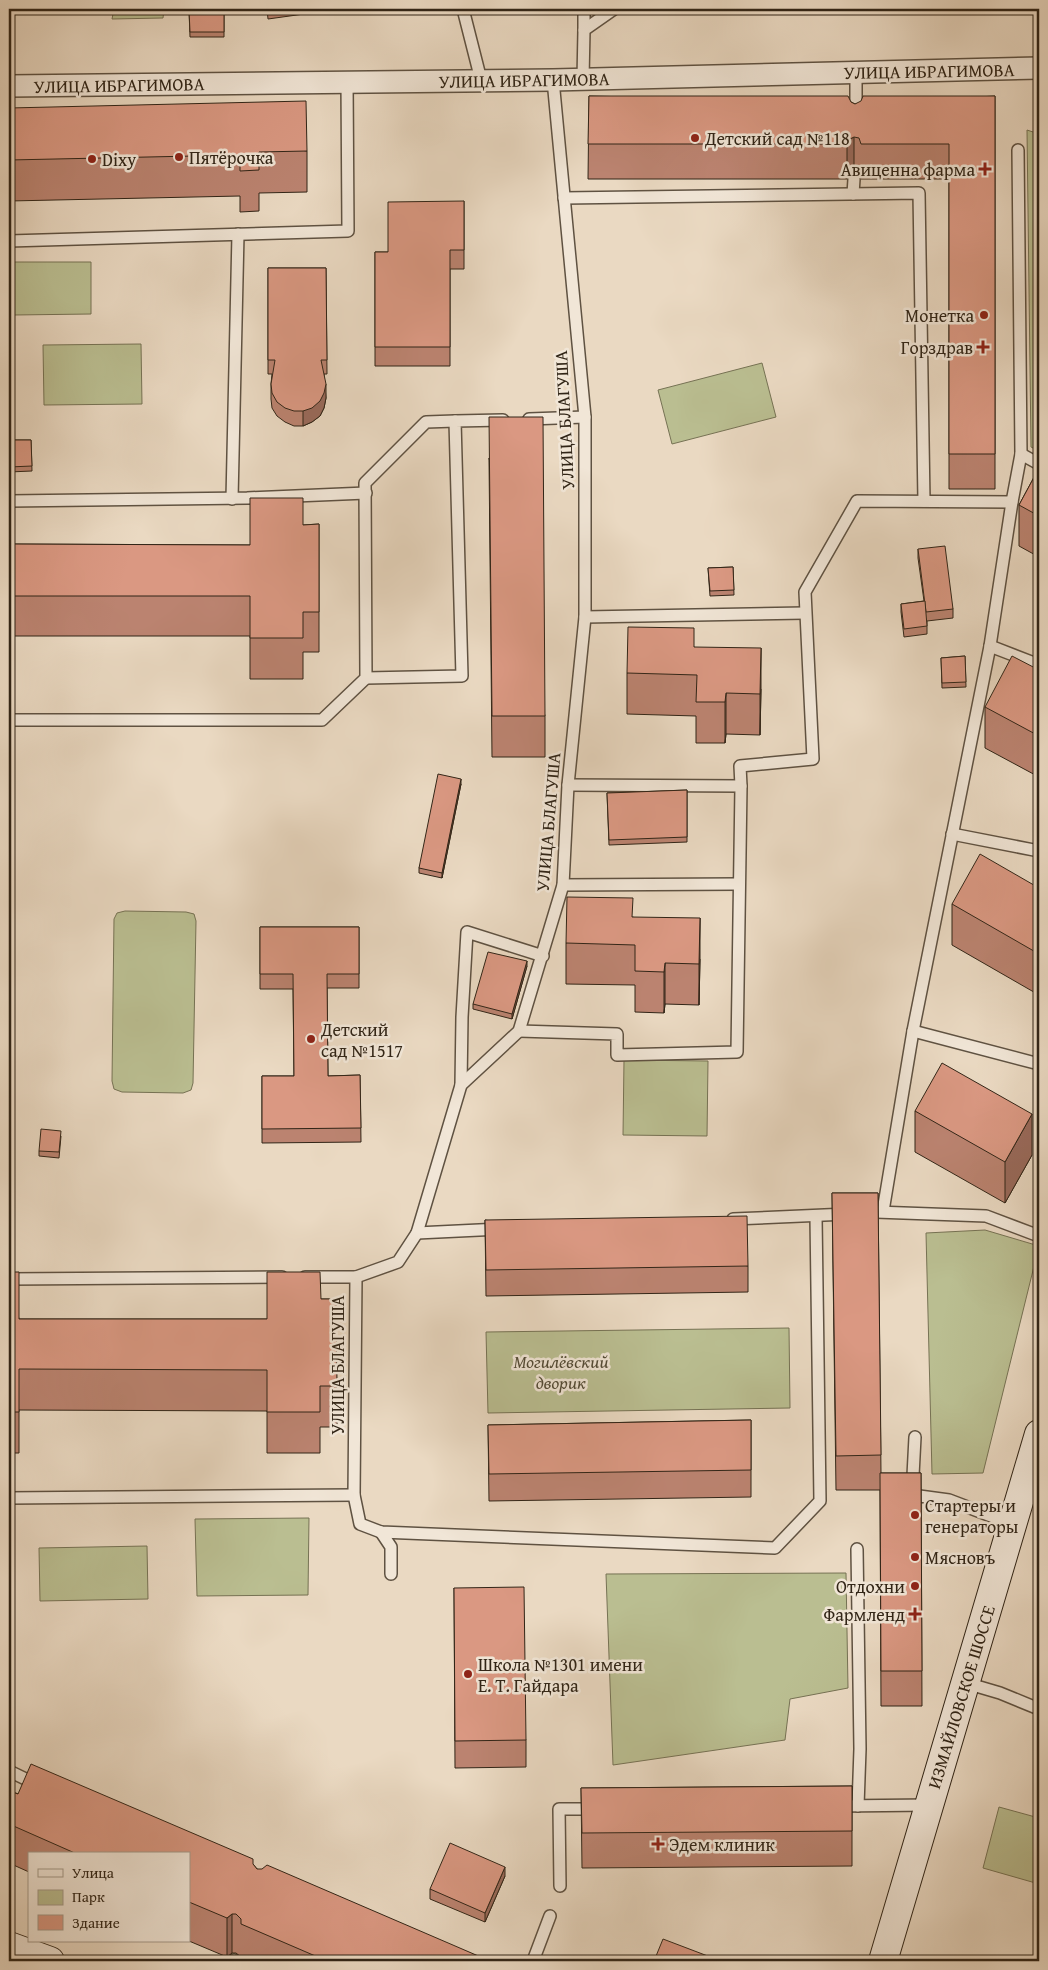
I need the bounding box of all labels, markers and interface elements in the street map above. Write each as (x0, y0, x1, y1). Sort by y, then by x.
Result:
street label: УЛИЦА ИБРАГИМОВА (843, 56, 1015, 86)
street label: УЛИЦА ИБРАГИМОВА (438, 65, 610, 95)
street label: УЛИЦА ИБРАГИМОВА (33, 70, 205, 100)
place label: Детский сад №118 (704, 125, 850, 152)
marker: Детский сад №118 (689, 132, 701, 144)
place label: Пятёрочка (189, 144, 274, 171)
place label: Dixy (102, 146, 136, 173)
marker: Пятёрочка (173, 151, 185, 163)
marker: Dixy (86, 153, 98, 165)
place label: Авиценна фарма (841, 156, 975, 183)
marker: Авиценна фарма (979, 163, 991, 175)
place label: Монетка (905, 302, 974, 329)
marker: Монетка (978, 309, 990, 321)
place label: Горздрав (901, 334, 973, 361)
marker: Горздрав (977, 341, 989, 353)
street label: УЛИЦА БЛАГУША (547, 350, 581, 490)
street label: УЛИЦА БЛАГУША (528, 751, 568, 893)
place label: Детский сад №1517 (320, 1016, 403, 1064)
marker: Детский сад №1517 (305, 1033, 317, 1045)
street label: УЛИЦА БЛАГУША (324, 1295, 351, 1435)
park label: Могилёвский дворик (513, 1348, 609, 1396)
place label: Стартеры и генераторы (925, 1492, 1019, 1540)
marker: Стартеры и генераторы (909, 1509, 921, 1521)
place label: Мясновъ (925, 1544, 995, 1571)
marker: Мясновъ (909, 1551, 921, 1563)
place label: Отдохни (836, 1573, 905, 1600)
marker: Отдохни (909, 1580, 921, 1592)
place label: Фармленд (824, 1601, 905, 1628)
street label: ИЗМАЙЛОВСКОЕ ШОССЕ (920, 1602, 1002, 1792)
marker: Фармленд (909, 1608, 921, 1620)
place label: Школа №1301 имени Е. Т. Гайдара (478, 1651, 643, 1699)
marker: Школа №1301 имени Е. Т. Гайдара (462, 1668, 474, 1680)
place label: Эдем клиник (669, 1831, 776, 1858)
marker: Эдем клиник (651, 1837, 665, 1851)
legend (28, 1852, 190, 1942)
text: Улица (72, 1862, 115, 1883)
text: Парк (72, 1886, 105, 1907)
text: Здание (72, 1912, 120, 1933)

